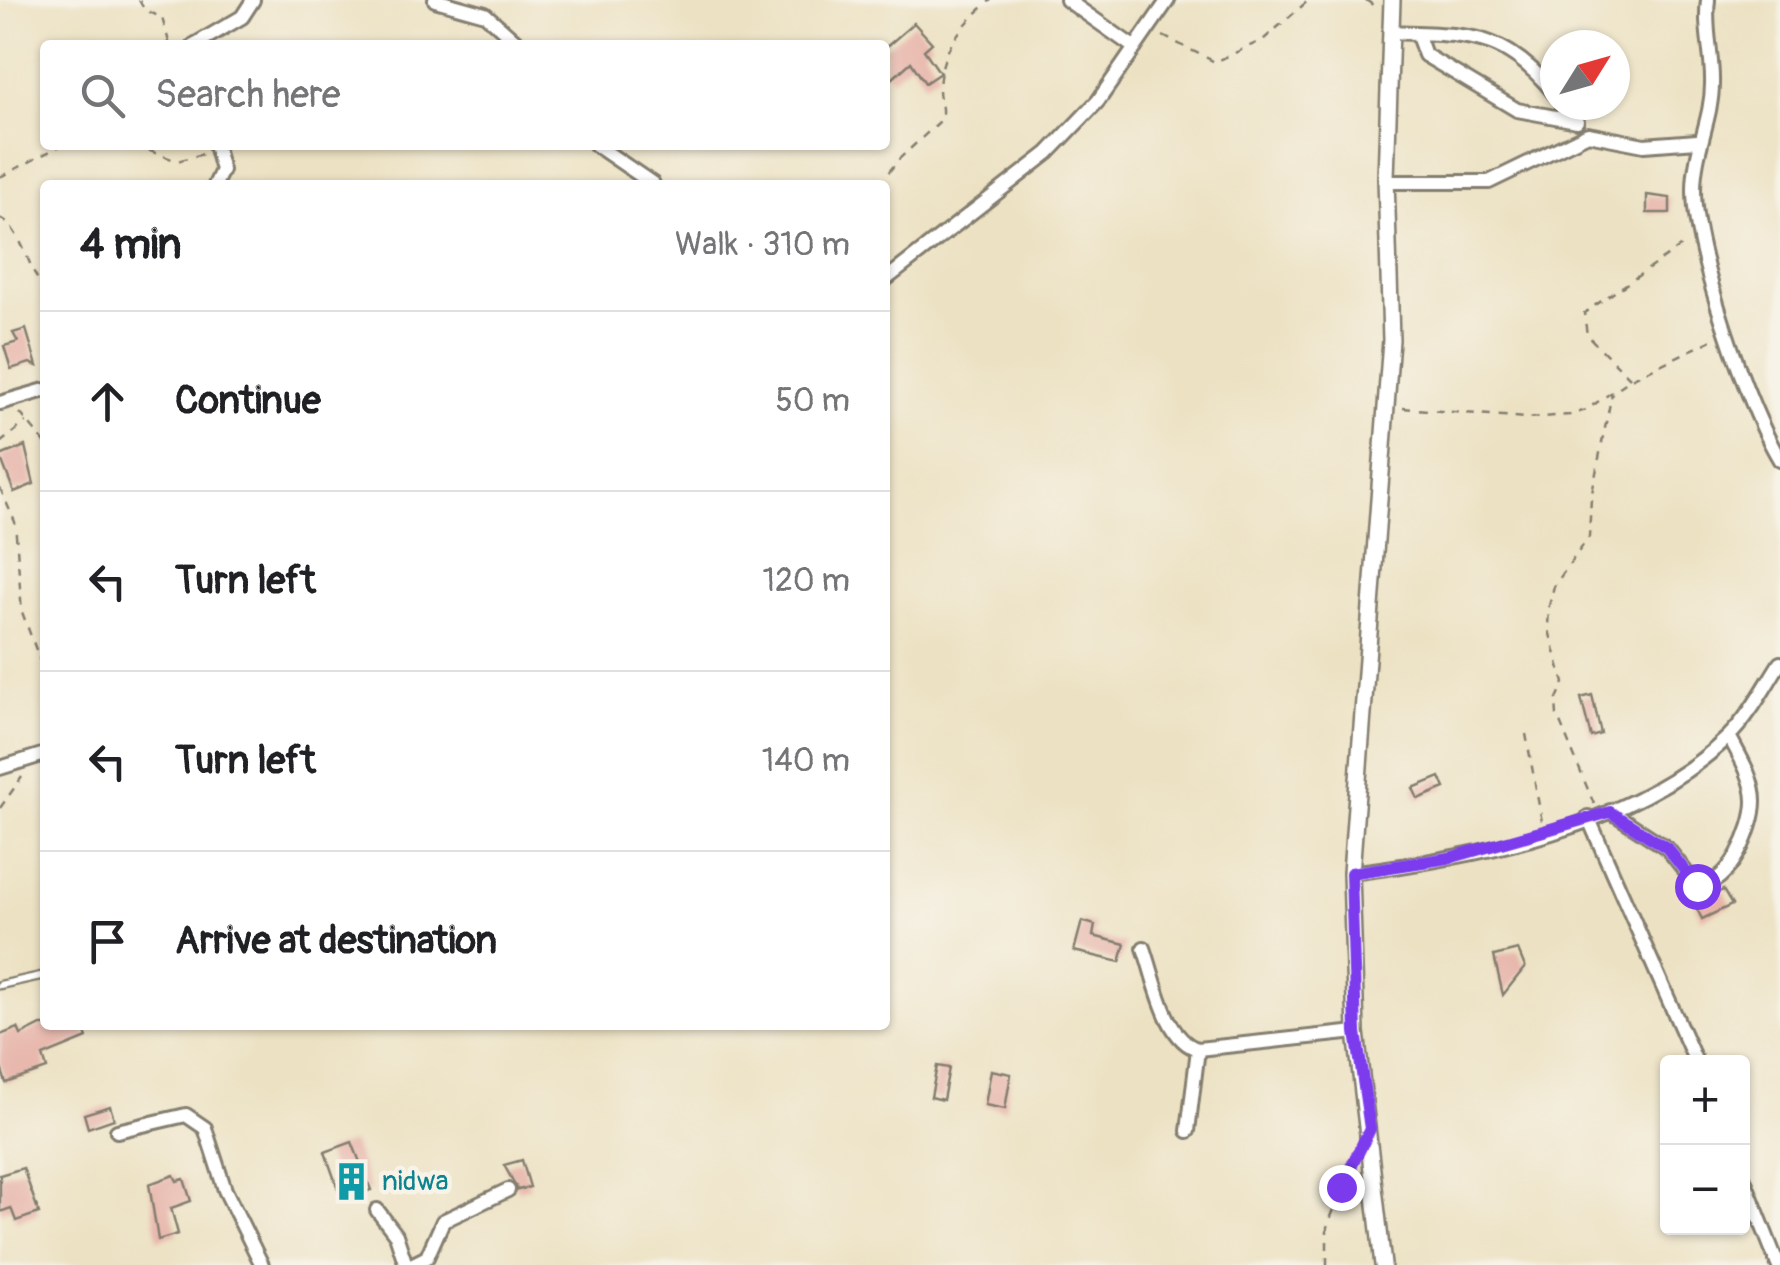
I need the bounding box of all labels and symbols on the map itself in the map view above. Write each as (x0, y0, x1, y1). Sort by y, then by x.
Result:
north arrow (1540, 30, 1630, 120)
route start (1675, 864, 1721, 910)
building icon: nidwa (331, 1160, 373, 1202)
place label: nidwa (382, 1164, 448, 1199)
route end (1319, 1165, 1365, 1211)

